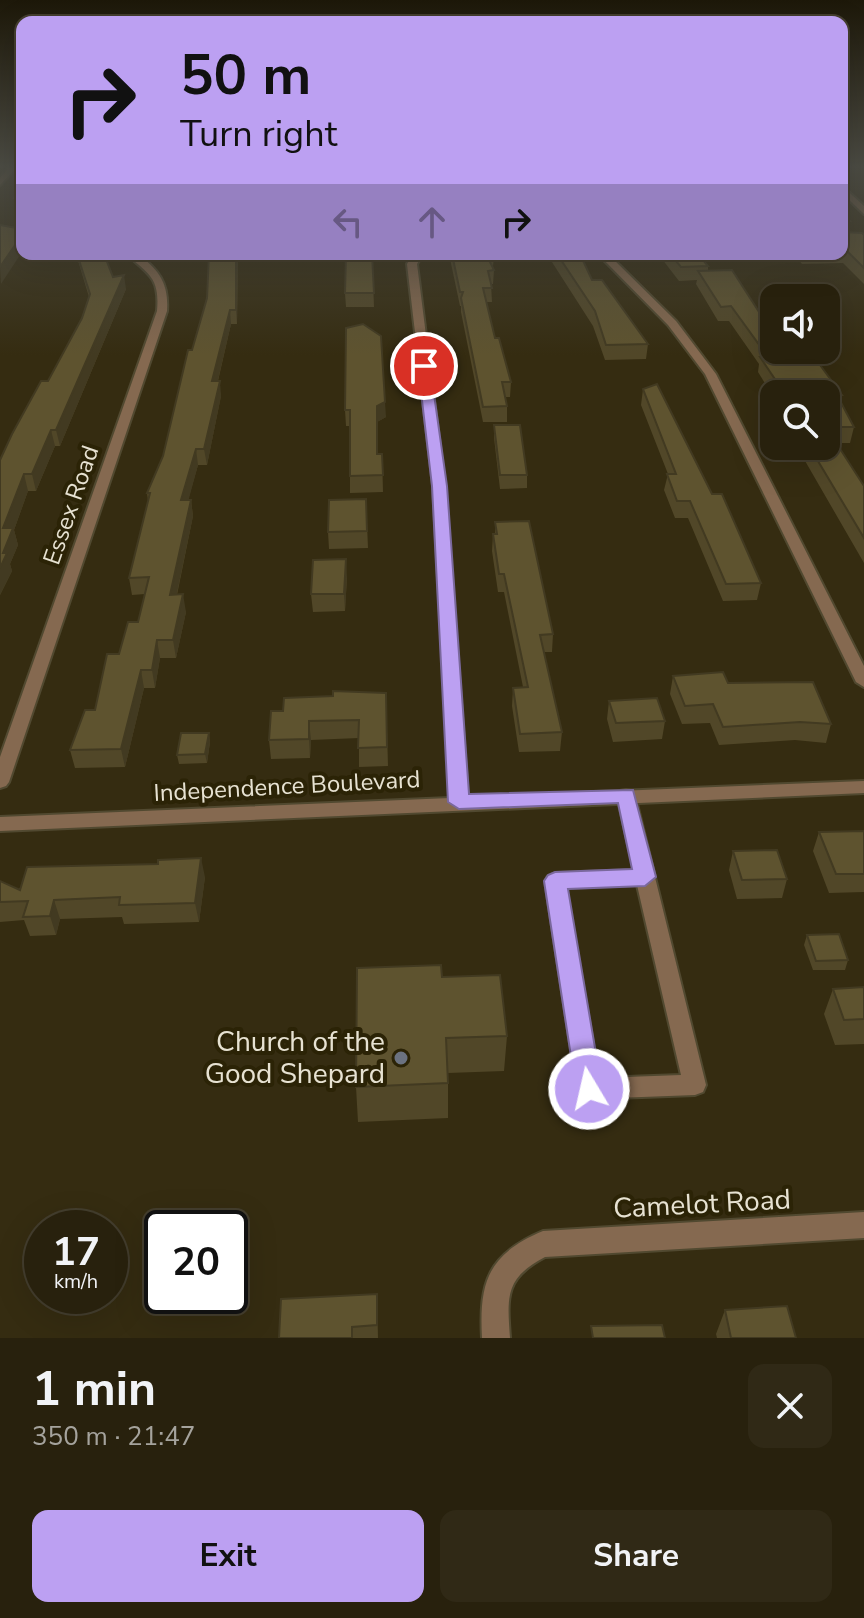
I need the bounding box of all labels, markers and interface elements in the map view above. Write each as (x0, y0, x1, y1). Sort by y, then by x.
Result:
text: 50 m (180, 37, 311, 114)
icon: right (48, 48, 152, 152)
text: Turn right (180, 110, 337, 159)
icon: left (326, 200, 370, 244)
icon: ahead (410, 200, 454, 244)
icon: right (494, 200, 538, 244)
map controls (760, 284, 840, 460)
button: sound (760, 284, 840, 364)
pin (390, 332, 458, 400)
icon: arrive (402, 344, 446, 388)
button: search (760, 380, 840, 460)
street label: Essex Road (36, 441, 106, 569)
street label: Independence Boulevard (153, 763, 421, 809)
place label: Church of the Good Shepard (205, 1023, 385, 1093)
position arrow (547, 1047, 631, 1131)
marker: Church of the Good Shepard (392, 1049, 410, 1067)
street label: Camelot Road (612, 1180, 792, 1228)
speed limit sign: 20 (144, 1210, 248, 1314)
text: 17 (52, 1225, 100, 1279)
text: km/h (54, 1268, 98, 1295)
text: 1 min (32, 1356, 156, 1422)
button: close (748, 1364, 832, 1448)
text: 350 m · 21:47 (32, 1419, 195, 1454)
button: Exit (32, 1510, 424, 1602)
button: Share (440, 1510, 832, 1602)

